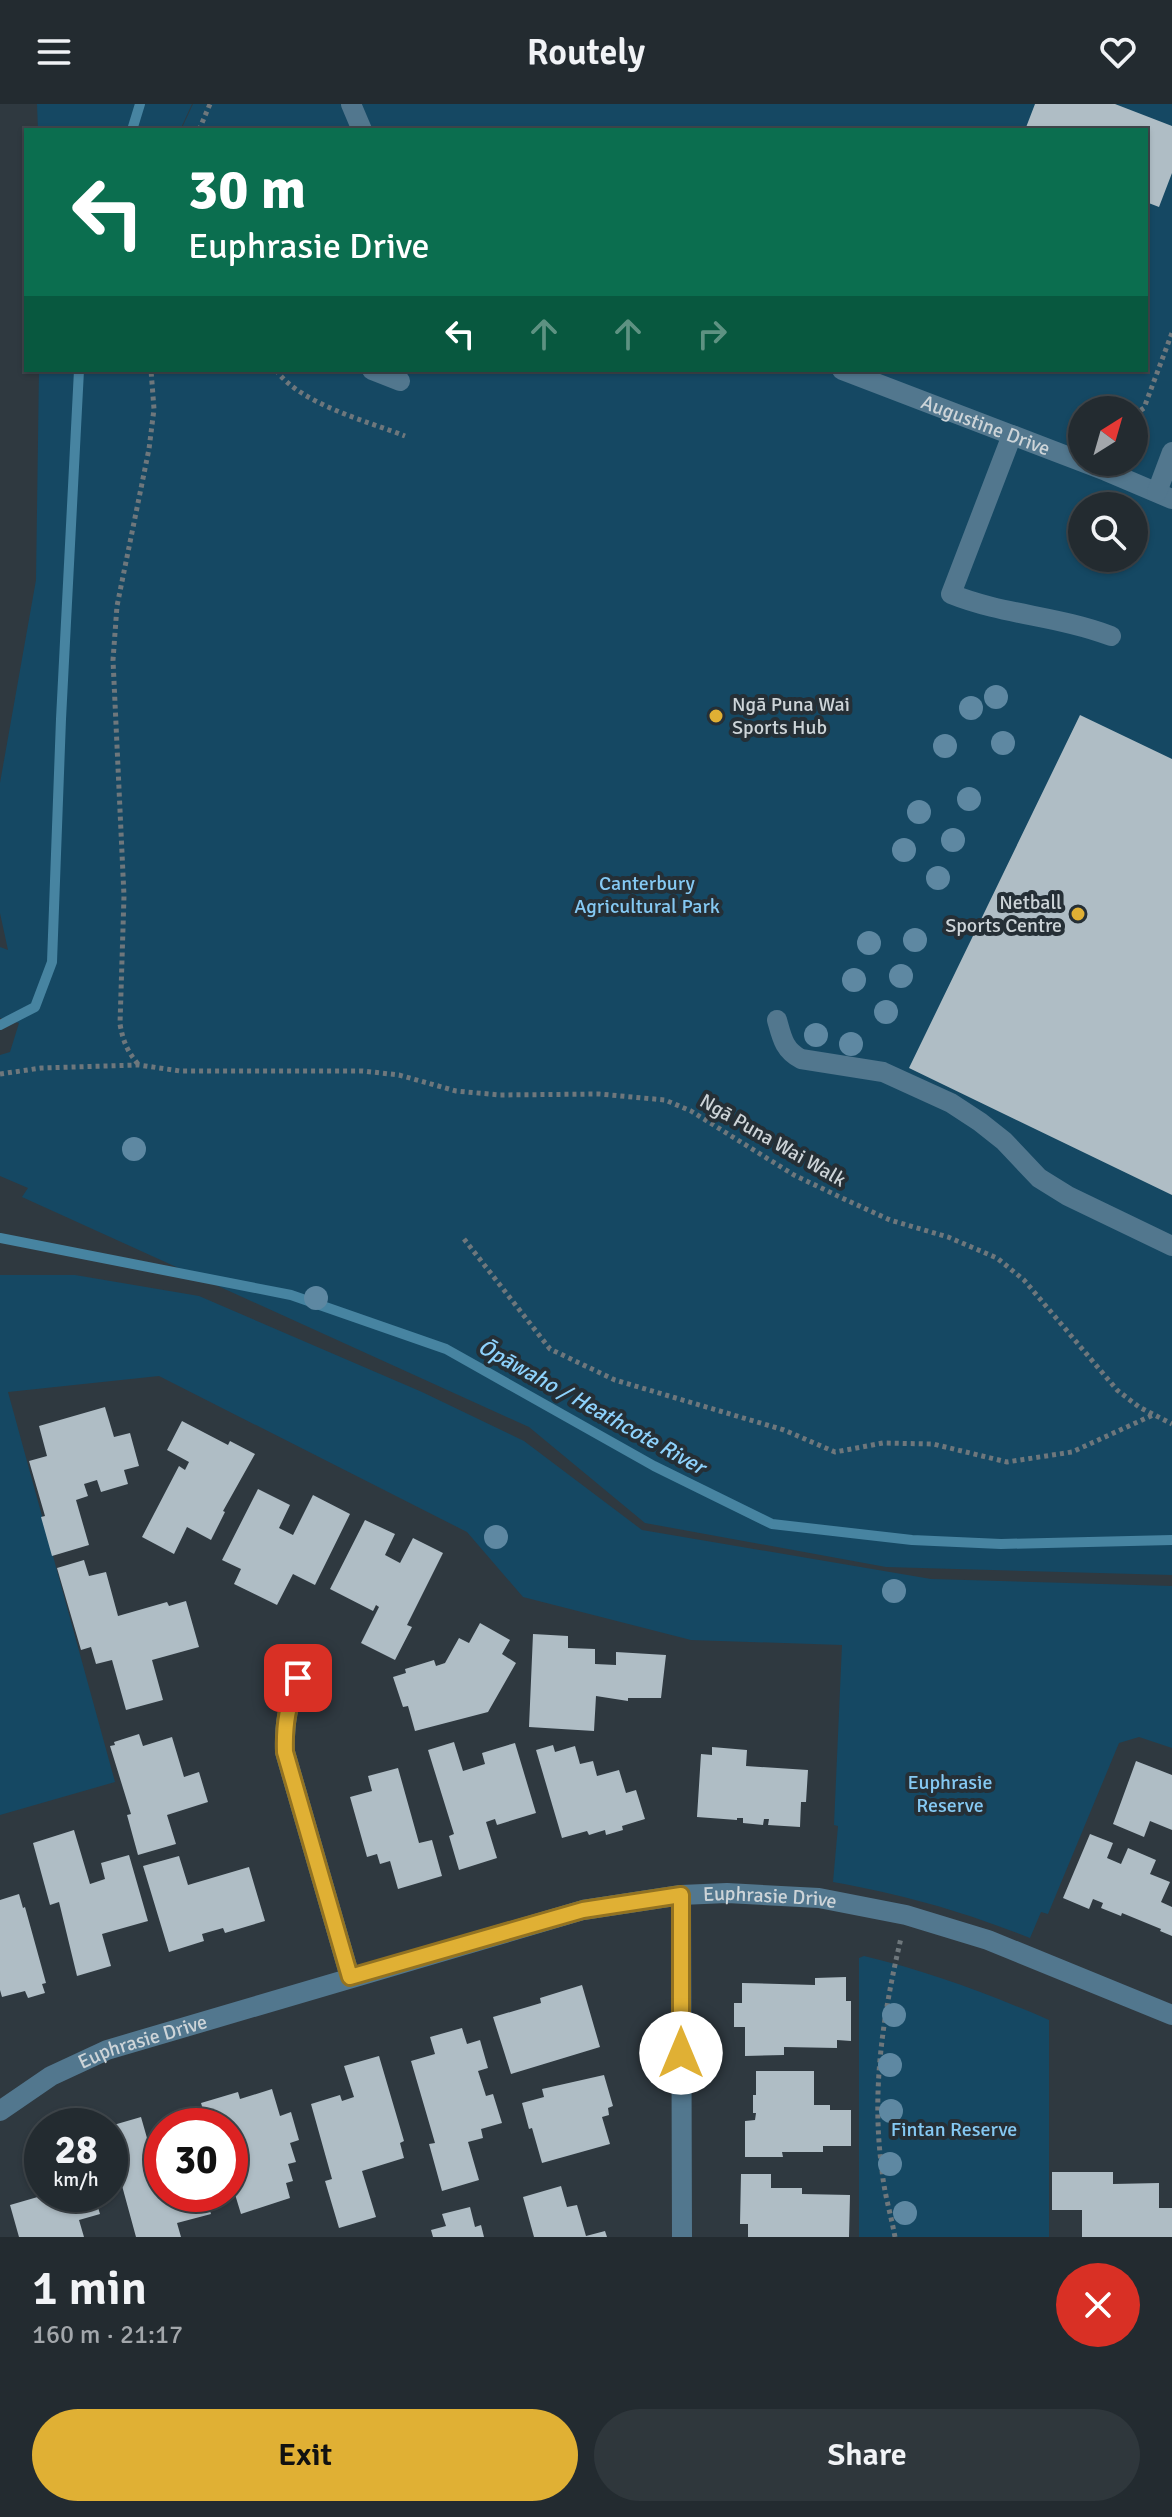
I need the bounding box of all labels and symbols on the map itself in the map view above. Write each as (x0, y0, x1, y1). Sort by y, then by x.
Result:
street label: Augustine Drive (918, 390, 1054, 461)
north arrow (1068, 396, 1148, 476)
place label: Ngā Puna Wai Sports Hub (732, 692, 850, 740)
marker: Ngā Puna Wai Sports Hub (707, 707, 725, 725)
park label: Canterbury Agricultural Park (574, 871, 720, 919)
place label: Netball Sports Centre (945, 890, 1062, 938)
marker: Netball Sports Centre (1069, 905, 1087, 923)
street label: Ngā Puna Wai Walk (695, 1088, 850, 1192)
water label: Ōpāwaho / Heathcote River (474, 1333, 712, 1482)
pin (264, 1644, 332, 1712)
park label: Euphrasie Reserve (907, 1770, 993, 1818)
street label: Euphrasie Drive (702, 1881, 839, 1914)
street label: Euphrasie Drive (74, 2009, 210, 2075)
position arrow (639, 2011, 723, 2095)
speed limit sign: 30 (144, 2108, 248, 2212)
park label: Fintan Reserve (891, 2117, 1017, 2142)

